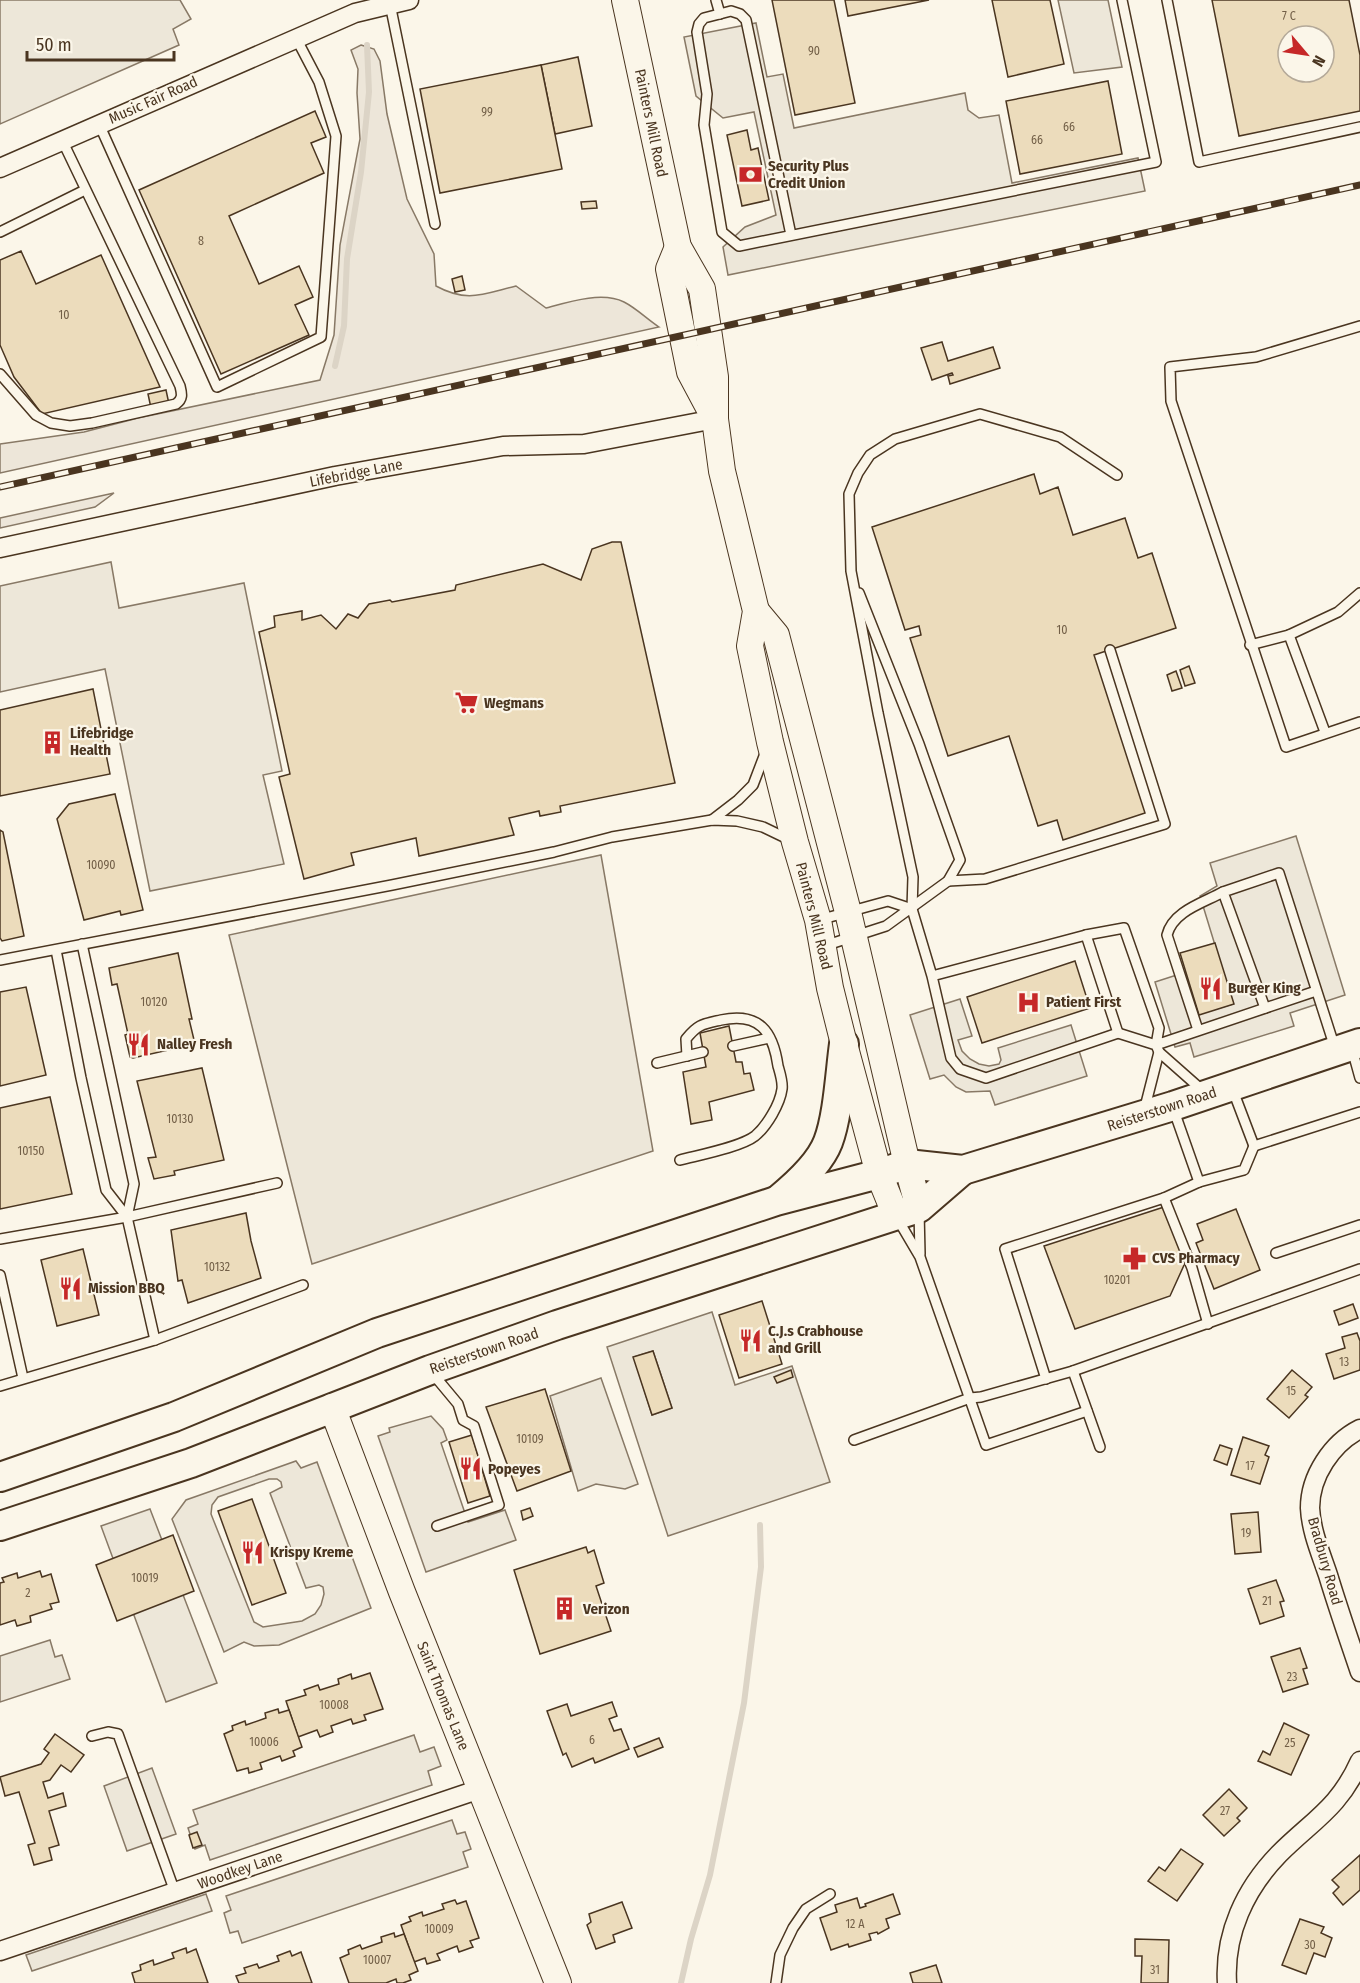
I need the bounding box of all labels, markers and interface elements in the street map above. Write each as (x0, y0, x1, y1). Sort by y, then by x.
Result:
house number: 7 C (1282, 9, 1296, 23)
scale bar (27, 24, 174, 62)
north arrow (1276, 24, 1336, 84)
text: 50 m (36, 34, 72, 56)
house number: 90 (808, 44, 820, 58)
text: N (1308, 52, 1329, 70)
street label: Painters Mill Road (631, 67, 671, 179)
street label: Music Fair Road (106, 72, 200, 128)
house number: 99 (481, 105, 493, 119)
house number: 66 (1063, 120, 1075, 134)
house number: 66 (1031, 133, 1043, 147)
place label: Security Plus Credit Union (768, 157, 849, 192)
bank icon: Security Plus Credit Union (737, 162, 763, 188)
house number: 8 (198, 234, 204, 248)
house number: 10 (59, 308, 69, 322)
street label: Lifebridge Lane (308, 455, 404, 491)
house number: 10 (1057, 623, 1067, 637)
supermarket icon: Wegmans (453, 690, 479, 716)
place label: Wegmans (484, 694, 544, 712)
place label: Lifebridge Health (70, 724, 134, 759)
building icon: Lifebridge Health (39, 729, 65, 755)
house number: 10090 (86, 858, 116, 872)
street label: Painters Mill Road (792, 860, 836, 972)
restaurant icon: Burger King (1197, 975, 1223, 1001)
place label: Burger King (1228, 979, 1301, 997)
hospital icon: Patient First (1015, 989, 1041, 1015)
place label: Patient First (1046, 993, 1122, 1011)
house number: 10120 (141, 995, 167, 1009)
restaurant icon: Nalley Fresh (126, 1031, 152, 1057)
place label: Nalley Fresh (157, 1035, 232, 1053)
street label: Reisterstown Road (1105, 1083, 1219, 1135)
house number: 10130 (167, 1112, 193, 1126)
house number: 10150 (17, 1144, 45, 1158)
pharmacy icon: CVS Pharmacy (1121, 1245, 1147, 1271)
place label: CVS Pharmacy (1152, 1249, 1241, 1267)
house number: 10132 (204, 1260, 230, 1274)
house number: 10201 (1104, 1273, 1130, 1287)
restaurant icon: Mission BBQ (57, 1275, 83, 1301)
place label: Mission BBQ (88, 1279, 165, 1297)
place label: C.J.s Crabhouse and Grill (768, 1322, 863, 1357)
street label: Reisterstown Road (427, 1324, 541, 1378)
restaurant icon: C.J.s Crabhouse and Grill (737, 1327, 763, 1353)
house number: 13 (1339, 1355, 1349, 1369)
house number: 15 (1286, 1384, 1297, 1398)
house number: 10109 (516, 1432, 544, 1446)
restaurant icon: Popeyes (457, 1456, 483, 1482)
house number: 17 (1245, 1459, 1255, 1473)
place label: Popeyes (488, 1460, 541, 1478)
street label: Bradbury Road (1304, 1515, 1346, 1607)
house number: 19 (1241, 1526, 1251, 1540)
restaurant icon: Krispy Kreme (239, 1539, 265, 1565)
place label: Krispy Kreme (270, 1543, 354, 1561)
house number: 10019 (131, 1571, 159, 1585)
house number: 2 (25, 1586, 31, 1600)
house number: 21 (1262, 1594, 1272, 1608)
building icon: Verizon (552, 1596, 578, 1622)
place label: Verizon (582, 1600, 630, 1618)
street label: Saint Thomas Lane (413, 1639, 473, 1753)
house number: 23 (1287, 1670, 1297, 1684)
house number: 10008 (319, 1698, 349, 1712)
house number: 6 (589, 1733, 595, 1747)
house number: 10006 (249, 1735, 279, 1749)
house number: 25 (1285, 1736, 1296, 1750)
house number: 27 (1220, 1804, 1230, 1818)
street label: Woodkey Lane (195, 1847, 285, 1893)
house number: 12 A (845, 1917, 865, 1931)
house number: 10009 (424, 1922, 454, 1936)
house number: 30 (1304, 1938, 1316, 1952)
house number: 10007 (363, 1953, 391, 1967)
house number: 31 (1150, 1963, 1160, 1977)

